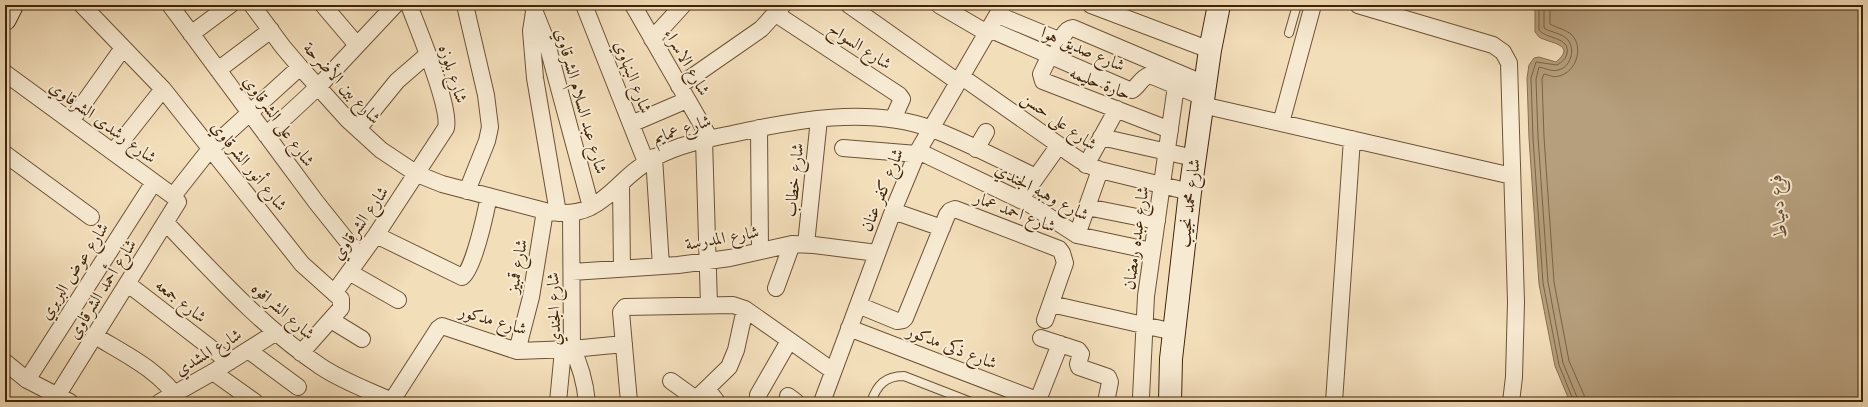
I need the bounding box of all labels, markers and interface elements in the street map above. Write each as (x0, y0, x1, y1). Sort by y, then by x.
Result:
street label: شارع السواح (822, 17, 896, 78)
street label: شارع صديق هوا (1037, 21, 1129, 79)
street label: شارع الاسراء (657, 24, 715, 101)
street label: شارع عبد السلام الشرقاوي (546, 26, 613, 177)
street label: شارع بين الأضرحة (296, 37, 386, 130)
street label: شارع البنهاوي (607, 37, 657, 117)
street label: شارع بلوزه (431, 42, 473, 107)
street label: حارة حليمه (1066, 61, 1134, 105)
street label: شارع على الشرقاوي (236, 71, 320, 173)
street label: شارع رشدى الشرقاوي (44, 75, 161, 170)
street label: شارع على حسن (1015, 86, 1102, 157)
street label: شارع عمايم (650, 109, 715, 152)
street label: شارع أنور الشرقاوي (204, 115, 293, 217)
street label: شارع خطاب (779, 142, 811, 218)
street label: شارع كفر عنان (855, 145, 911, 236)
street label: شارع محمد نجيب (1172, 157, 1208, 249)
street label: شارع وهبه الجندي (990, 158, 1093, 228)
water label: فرع دمياط (1763, 173, 1795, 239)
street label: شارع الشرقاوي (326, 181, 396, 266)
street label: شارع احمد عمار (968, 185, 1059, 240)
street label: شارع عبده رمضان (1117, 185, 1157, 292)
street label: شارع عوض البربري (34, 218, 116, 325)
street label: شارع المدرسة (683, 220, 761, 258)
street label: شارع أحمد الشرقاوى (61, 234, 144, 345)
street label: شارع قمبيز (501, 237, 535, 297)
street label: شارع الجندي (541, 272, 569, 346)
street label: شارع جمعه (149, 274, 211, 330)
street label: شارع الشراقوه (245, 277, 320, 347)
street label: شارع مدكور (454, 299, 529, 343)
street label: شارع ذكى مدكور (901, 319, 1000, 377)
street label: شارع المشدي (170, 323, 247, 383)

